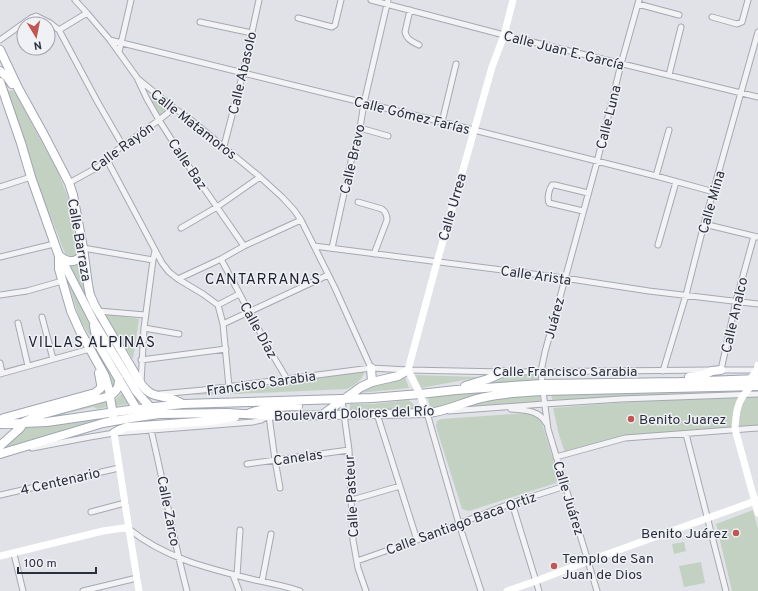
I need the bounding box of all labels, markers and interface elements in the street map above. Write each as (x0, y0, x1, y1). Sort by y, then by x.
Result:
north arrow (16, 16, 56, 56)
street label: Calle Juan E. García (501, 28, 626, 75)
street label: Calle Abasolo (226, 30, 261, 117)
text: N (32, 37, 43, 52)
street label: Calle Luna (593, 83, 626, 151)
street label: Calle Matamoros (147, 86, 239, 164)
street label: Calle Gómez Farías (352, 94, 471, 139)
street label: Calle Rayón (88, 120, 158, 177)
street label: Calle Bravo (337, 123, 370, 196)
street label: Calle Baz (163, 136, 210, 194)
street label: Calle Mina (695, 169, 730, 236)
street label: Calle Urrea (436, 172, 471, 243)
street label: Calle Barraza (63, 198, 94, 283)
street label: Calle Arista (499, 263, 572, 290)
district label: CANTARRANAS (205, 271, 321, 290)
street label: Calle Analco (718, 276, 752, 355)
street label: Juárez (542, 296, 569, 341)
street label: Calle Díaz (235, 299, 280, 362)
district label: VILLAS ALPINAS (28, 334, 156, 353)
street label: Calle Francisco Sarabia (493, 364, 637, 381)
street label: Francisco Sarabia (206, 368, 317, 401)
street label: Boulevard Dolores del Río (273, 403, 435, 426)
place label: Benito Juarez (639, 412, 726, 429)
marker: Benito Juarez (626, 414, 636, 424)
street label: Canelas (272, 447, 324, 470)
street label: Calle Pasteur (342, 453, 363, 538)
street label: Calle Juárez (548, 459, 587, 538)
street label: 4 Centenario (19, 465, 102, 500)
street label: Calle Zarco (152, 475, 183, 548)
street label: Calle Santiago Baca Ortiz (384, 489, 539, 560)
place label: Benito Juárez (641, 526, 728, 543)
marker: Benito Juárez (731, 528, 741, 538)
scale bar (18, 549, 96, 575)
place label: Templo de San Juan de Dios (562, 551, 654, 584)
text: 100 m (24, 556, 57, 572)
marker: Templo de San Juan de Dios (549, 561, 559, 571)

